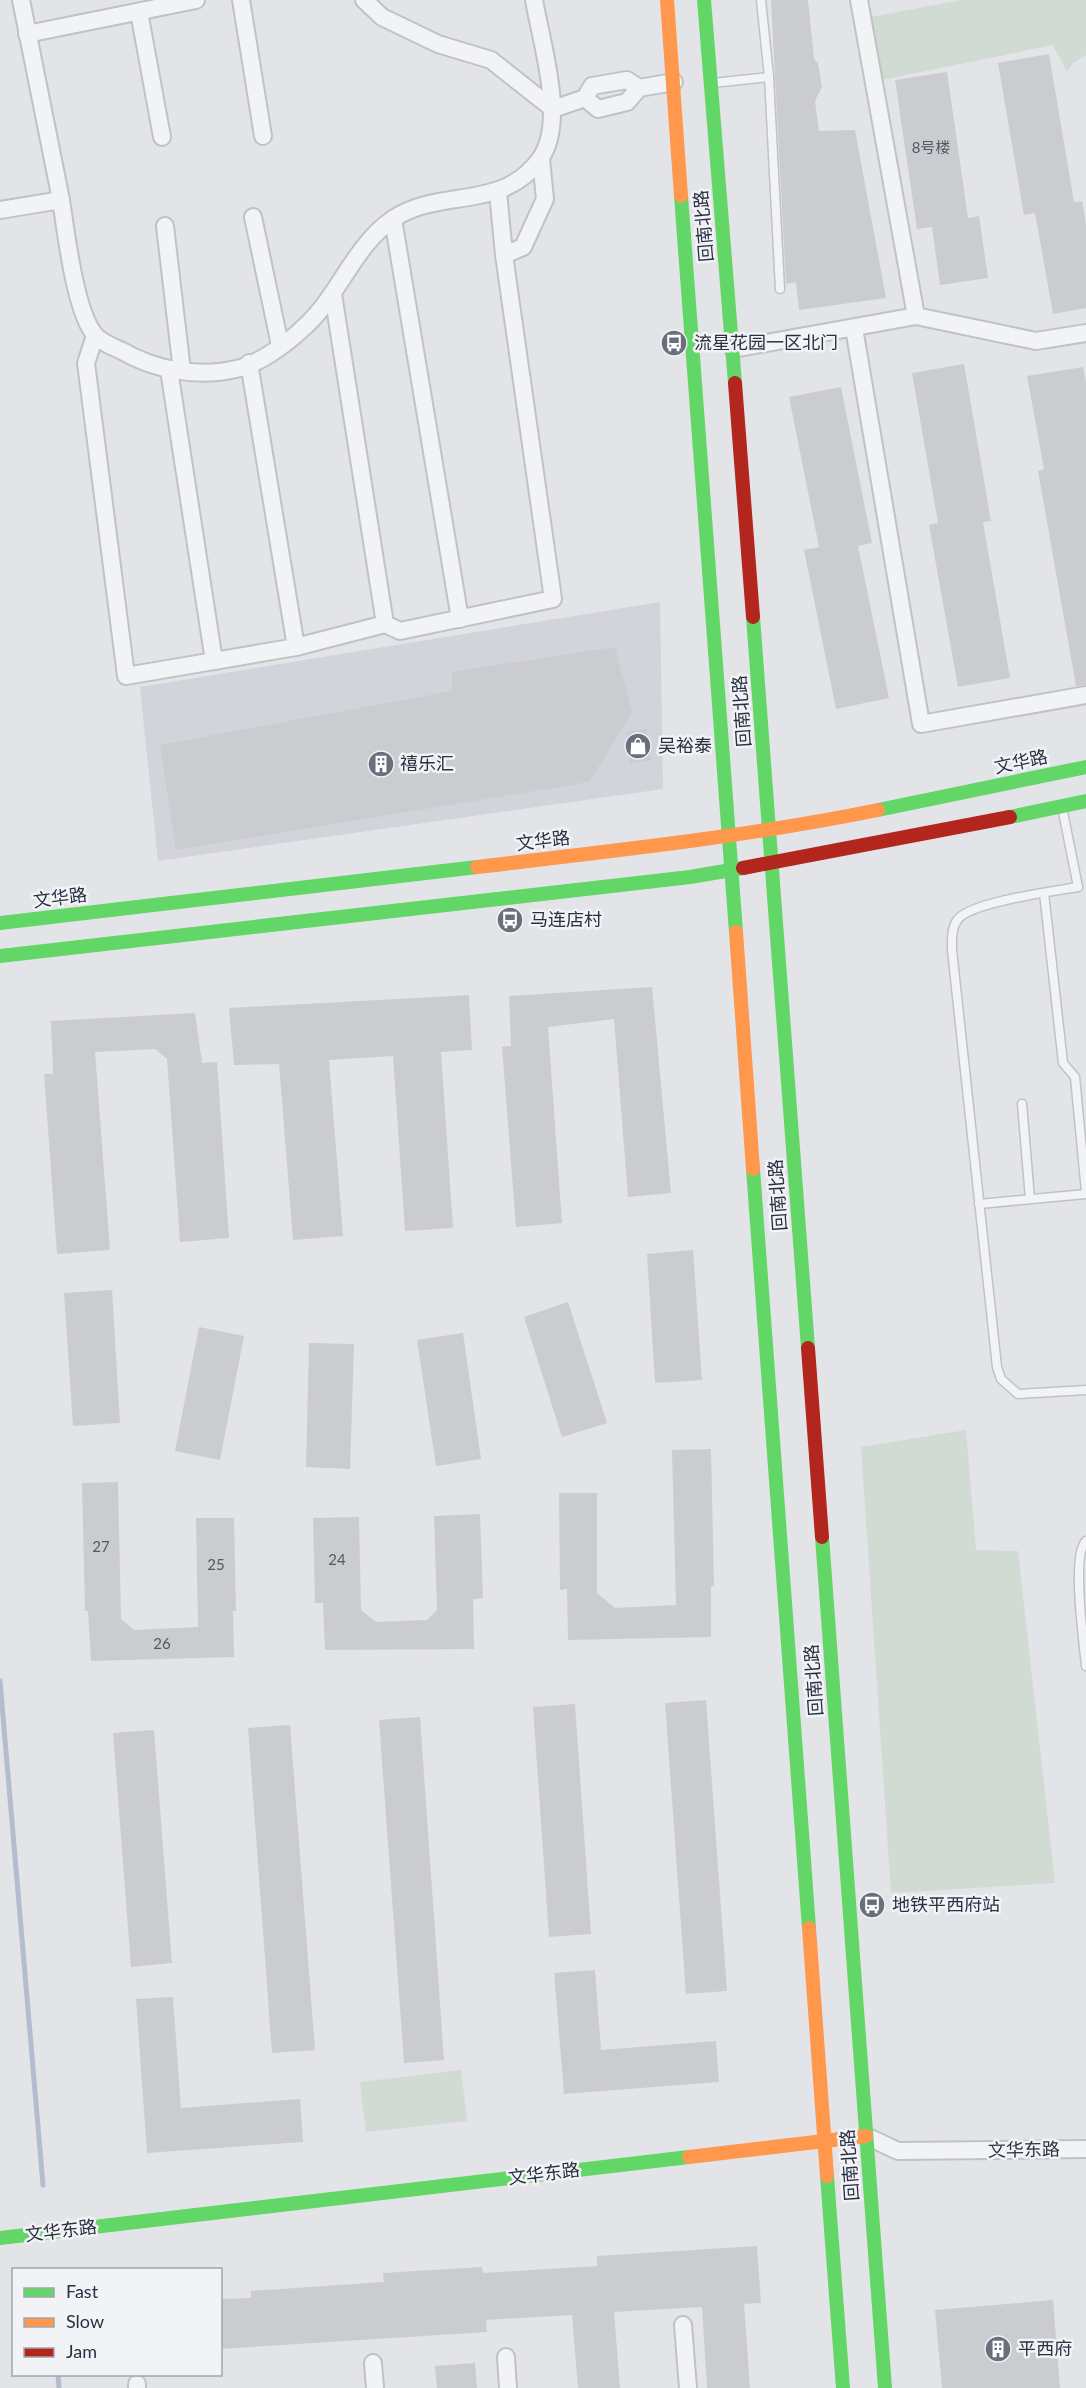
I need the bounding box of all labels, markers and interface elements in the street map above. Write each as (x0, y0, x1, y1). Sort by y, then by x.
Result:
house number: 8号楼 (912, 138, 950, 156)
street label: 回南北路 (689, 189, 717, 263)
bus stop icon: 流星花园一区北门 (659, 328, 689, 358)
place label: 流星花园一区北门 (694, 331, 838, 353)
street label: 回南北路 (728, 674, 754, 748)
shop icon: 吴裕泰 (623, 731, 653, 761)
place label: 吴裕泰 (658, 734, 712, 756)
street label: 文华路 (992, 745, 1049, 777)
building icon: 禧乐汇 (366, 749, 396, 779)
place label: 禧乐汇 (400, 752, 454, 774)
street label: 文华路 (515, 826, 571, 854)
street label: 文华路 (32, 883, 88, 911)
bus stop icon: 马连店村 (495, 905, 525, 935)
place label: 马连店村 (530, 908, 602, 930)
street label: 回南北路 (764, 1158, 790, 1232)
house number: 27 (92, 1537, 110, 1555)
house number: 24 (328, 1550, 346, 1568)
house number: 25 (207, 1555, 225, 1573)
house number: 26 (153, 1634, 171, 1652)
street label: 回南北路 (800, 1643, 826, 1717)
bus stop icon: 地铁平西府站 (857, 1890, 887, 1920)
place label: 地铁平西府站 (892, 1893, 1000, 1915)
street label: 回南北路 (836, 2128, 862, 2202)
street label: 文华东路 (988, 2137, 1060, 2161)
street label: 文华东路 (507, 2158, 581, 2188)
street label: 文华东路 (24, 2215, 98, 2245)
legend (12, 2268, 222, 2376)
text: Fast (66, 2280, 99, 2302)
text: Slow (66, 2310, 104, 2332)
building icon: 平西府 (983, 2334, 1013, 2364)
place label: 平西府 (1018, 2337, 1072, 2359)
text: Jam (66, 2340, 97, 2362)

